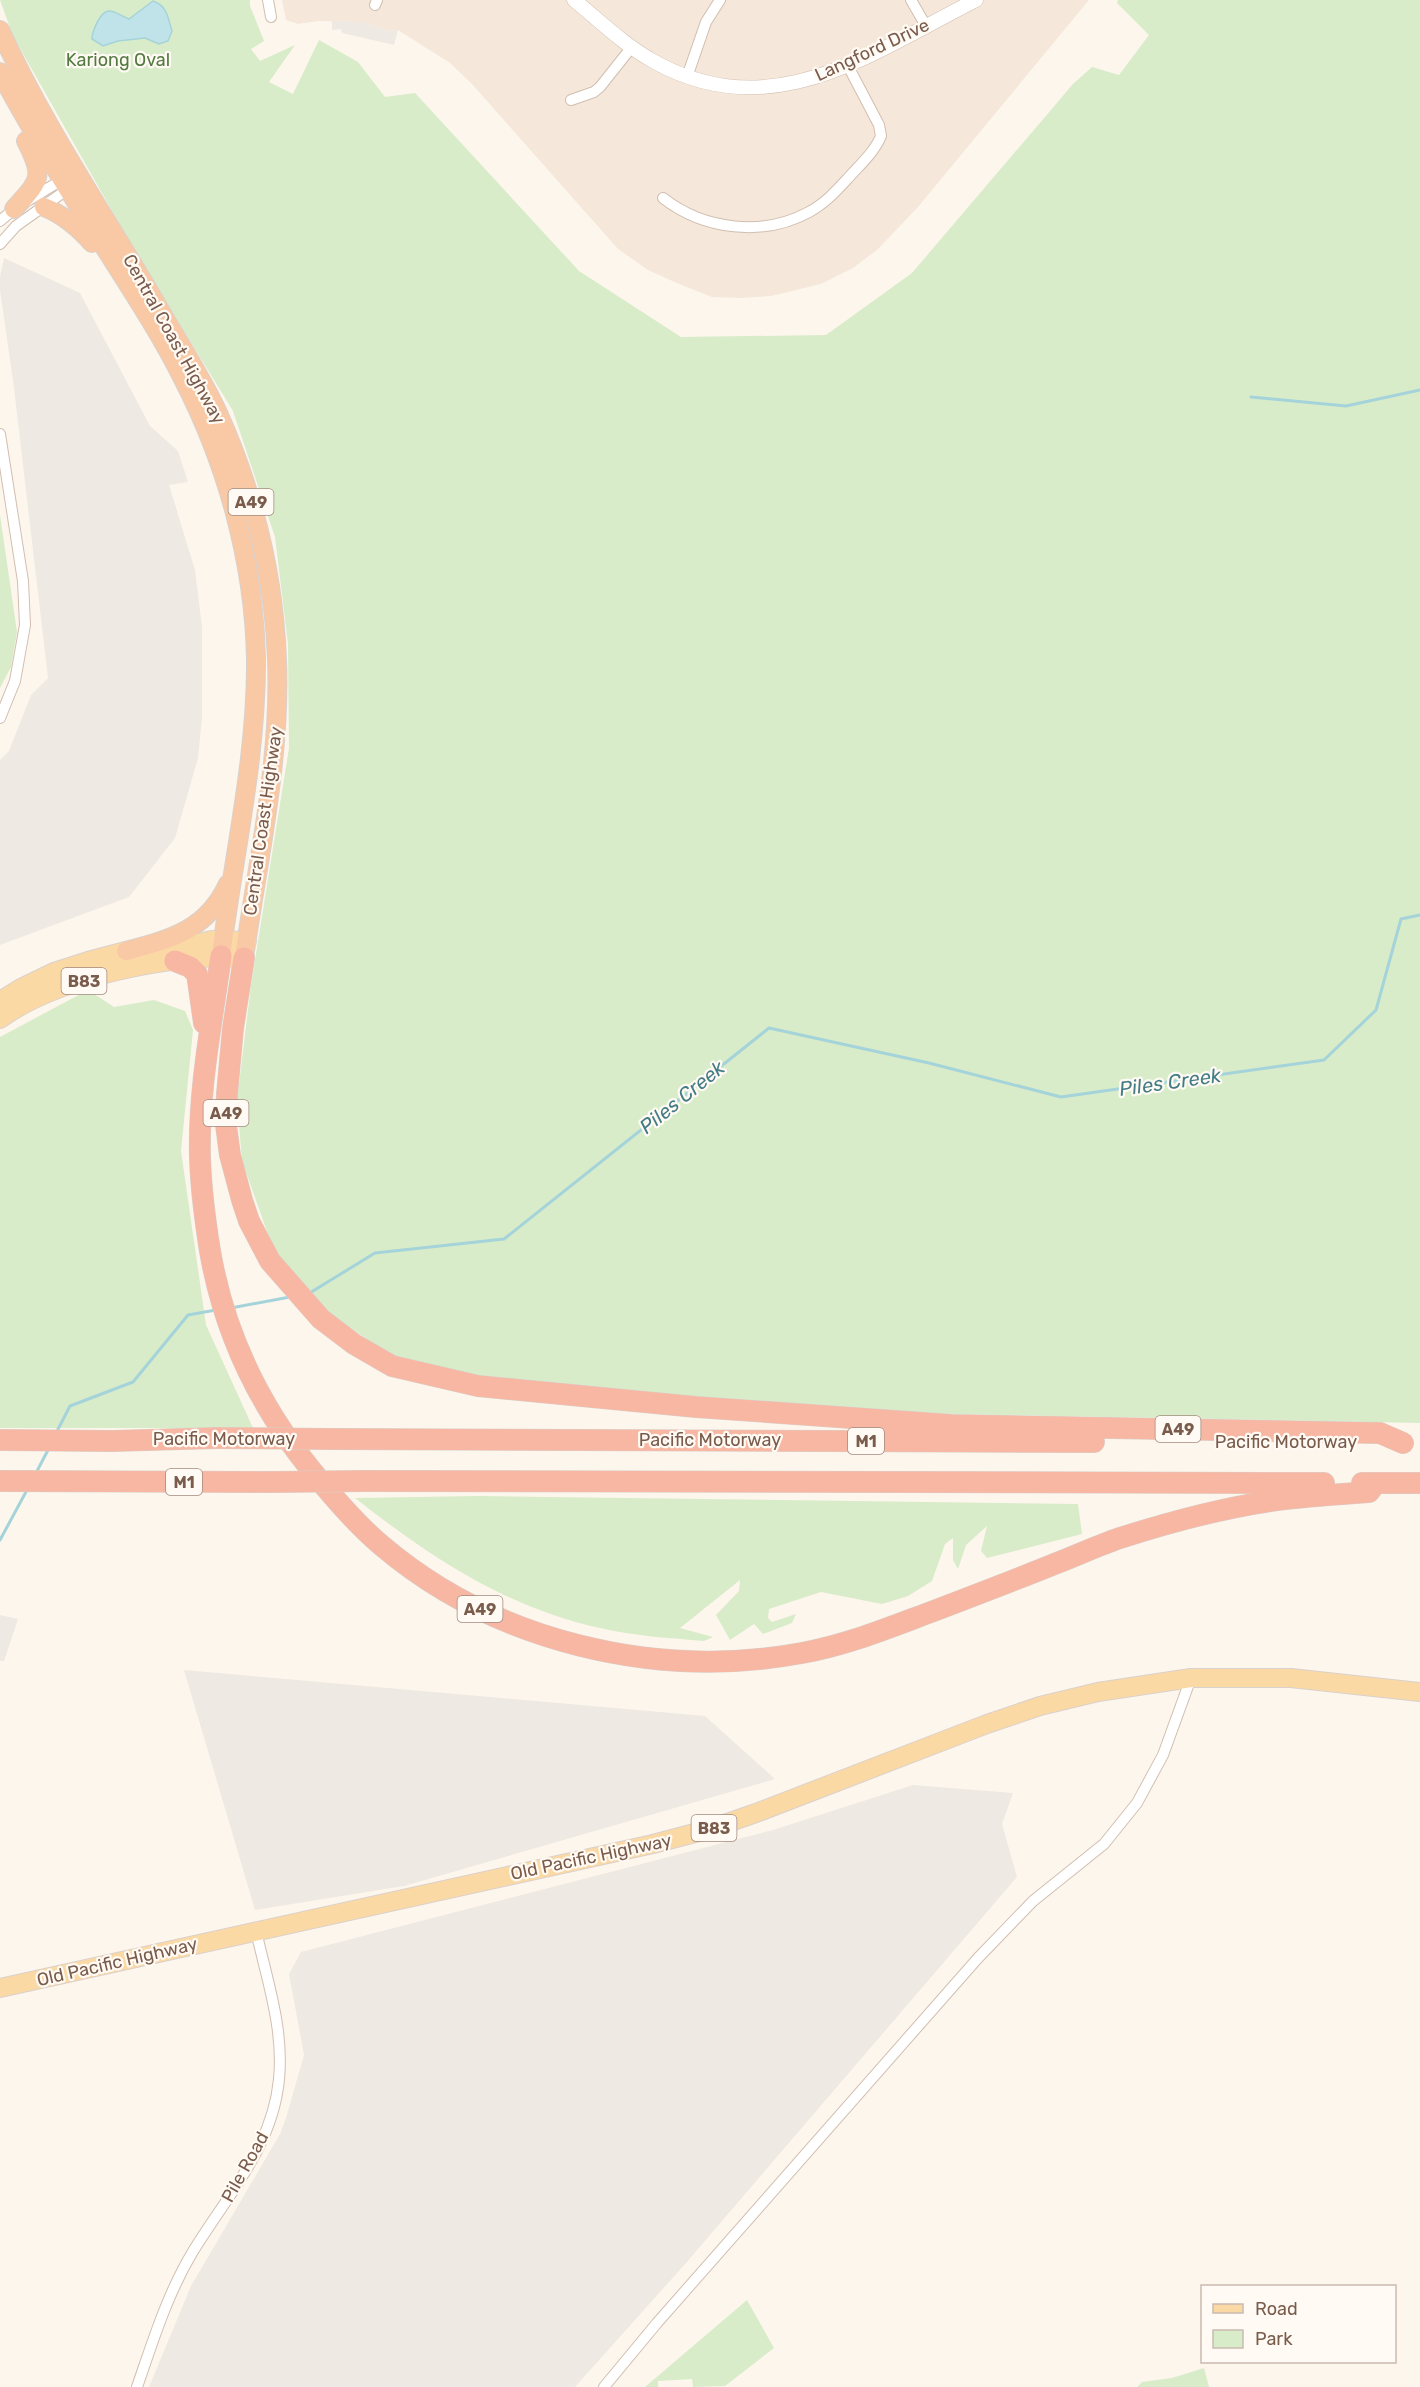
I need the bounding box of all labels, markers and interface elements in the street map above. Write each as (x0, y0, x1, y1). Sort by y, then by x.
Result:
street label: Langford Drive (811, 14, 933, 86)
park label: Kariong Oval (66, 49, 170, 71)
street label: Central Coast Highway (118, 250, 230, 428)
road number: A49 (228, 489, 274, 515)
street label: Central Coast Highway (239, 725, 287, 917)
road number: B83 (62, 968, 106, 994)
water label: Piles Creek (635, 1055, 730, 1139)
water label: Piles Creek (1118, 1063, 1223, 1101)
road number: A49 (204, 1100, 248, 1126)
road number: A49 (1156, 1416, 1200, 1442)
street label: Pacific Motorway (153, 1428, 295, 1450)
road number: M1 (848, 1428, 884, 1454)
street label: Pacific Motorway (639, 1429, 781, 1451)
street label: Pacific Motorway (1215, 1431, 1357, 1453)
road number: M1 (166, 1469, 202, 1495)
road number: A49 (458, 1596, 502, 1622)
road number: B83 (692, 1815, 736, 1841)
street label: Old Pacific Highway (508, 1829, 674, 1885)
street label: Old Pacific Highway (35, 1933, 199, 1991)
street label: Pile Road (217, 2128, 273, 2206)
legend (1201, 2285, 1396, 2363)
text: Road (1255, 2298, 1298, 2320)
text: Park (1255, 2328, 1293, 2350)

